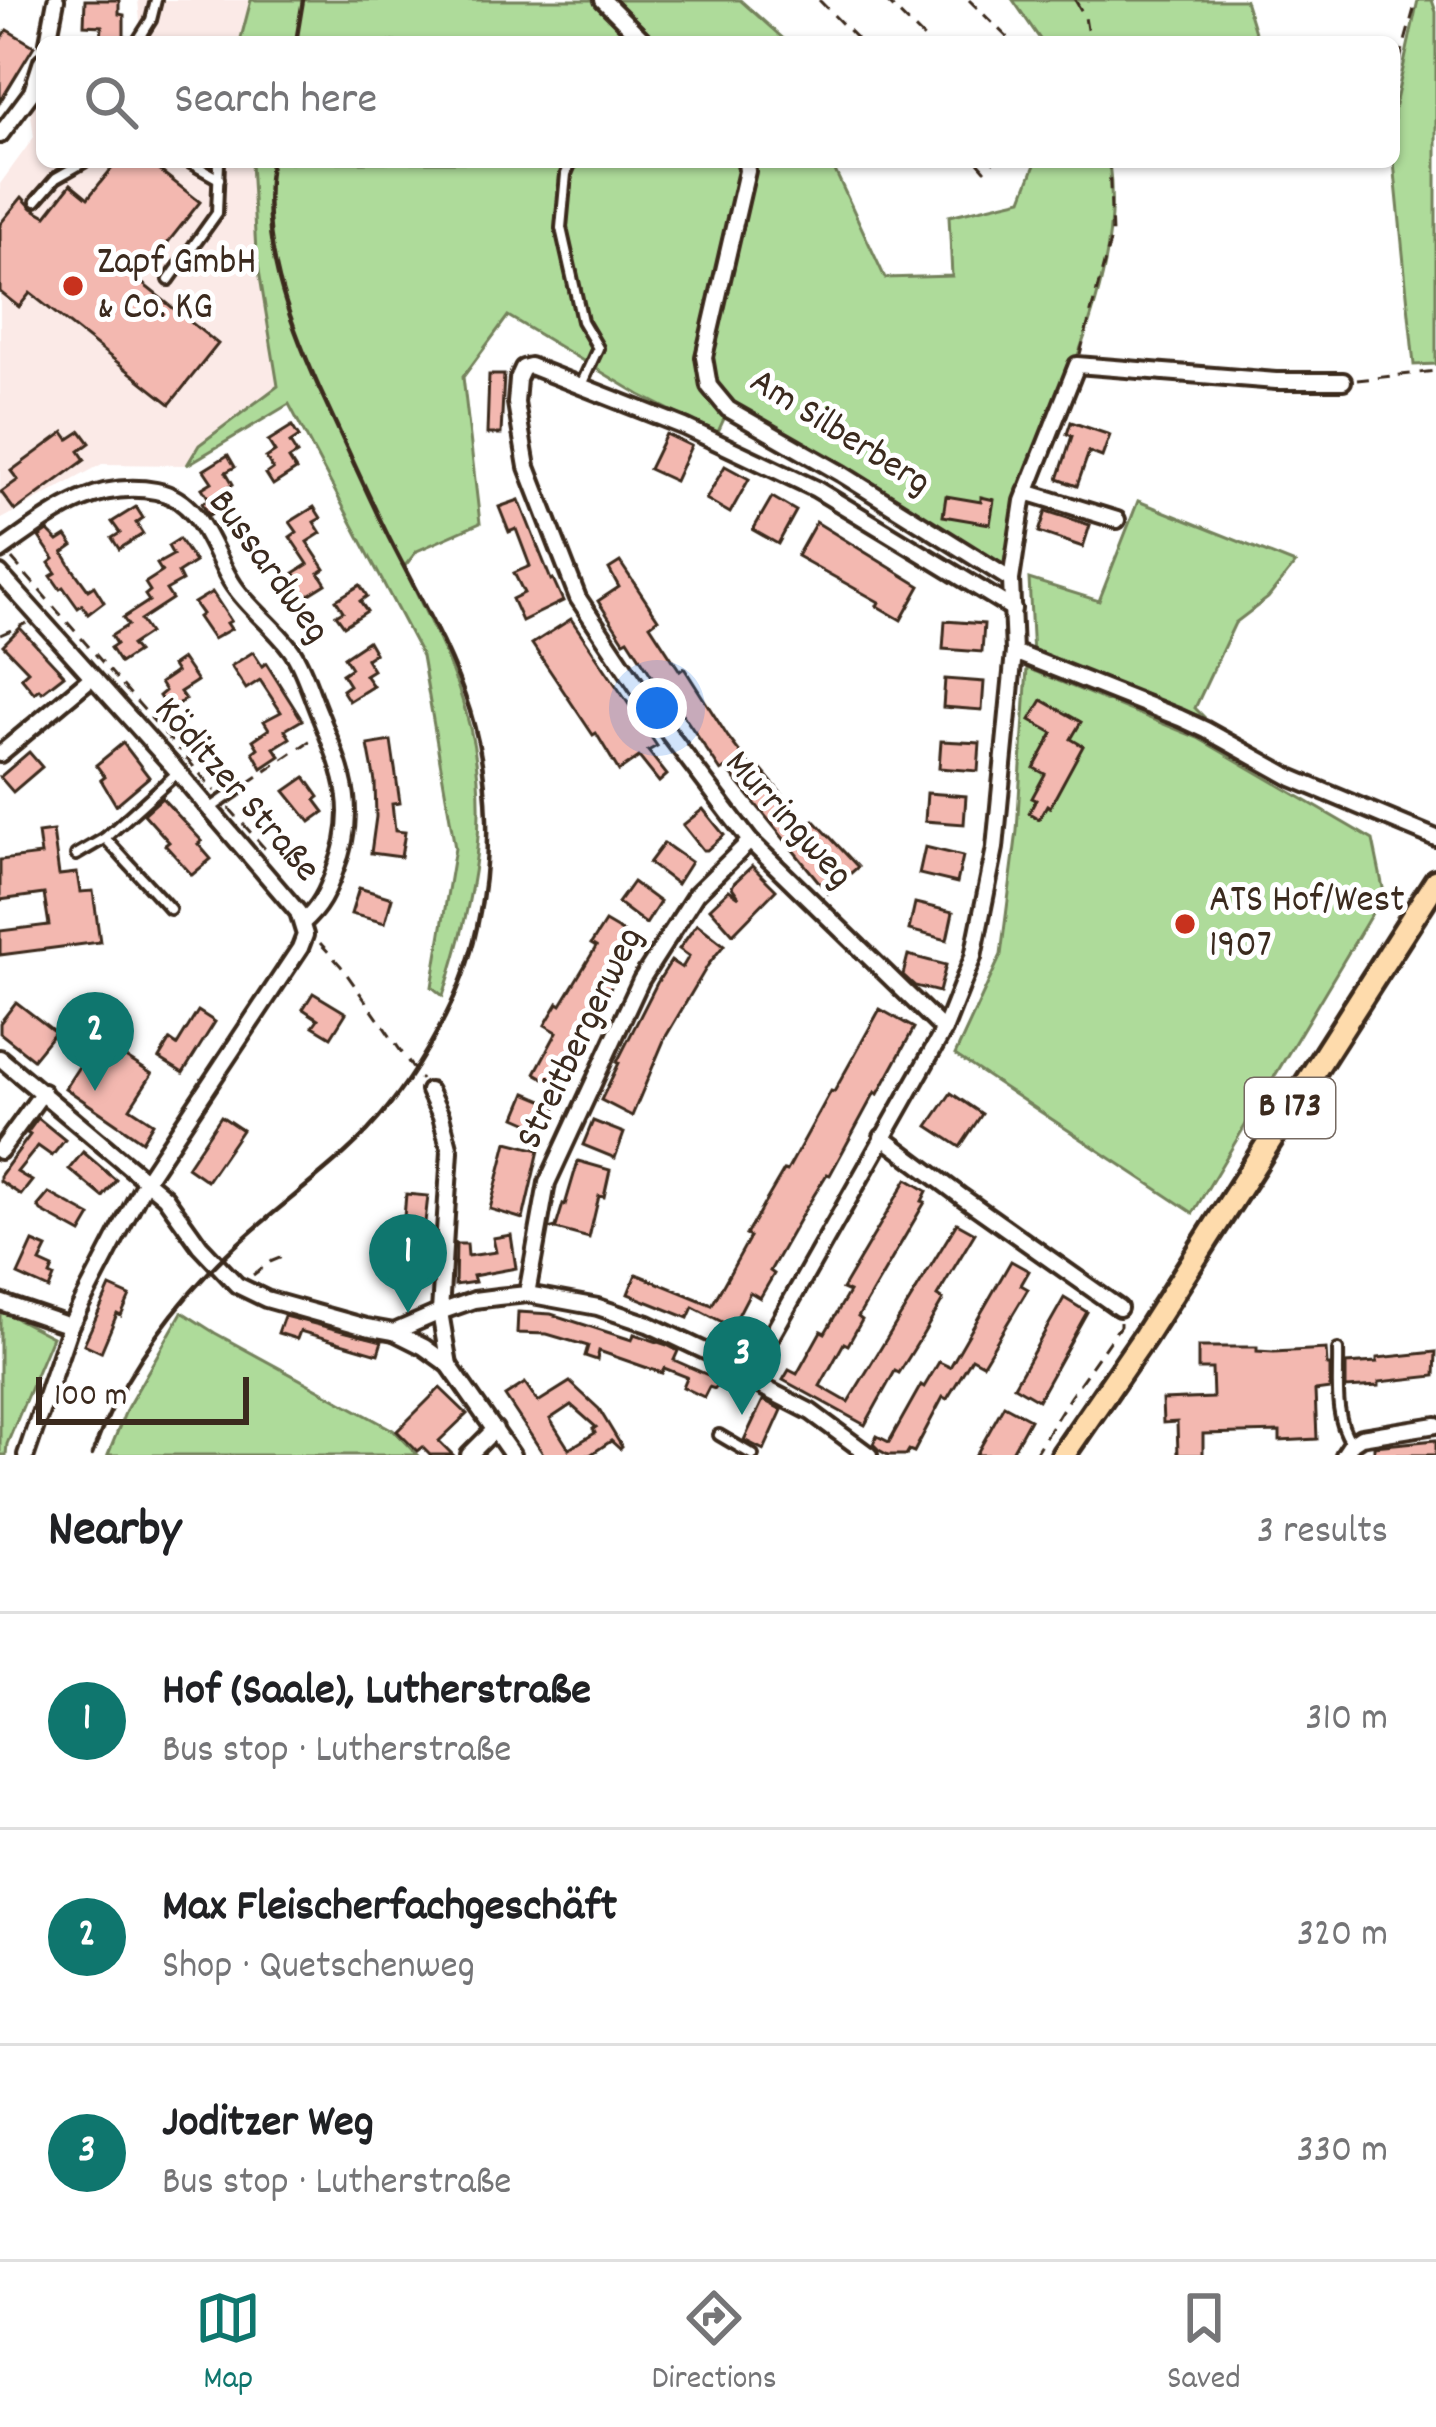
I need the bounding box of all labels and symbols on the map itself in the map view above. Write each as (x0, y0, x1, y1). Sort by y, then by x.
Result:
place label: Zapf GmbH & Co. KG (97, 237, 256, 337)
marker: Zapf GmbH & Co. KG (60, 273, 86, 299)
street label: Am Silberberg (738, 356, 940, 512)
street label: Bussardweg (192, 480, 342, 656)
your location (627, 678, 687, 738)
street label: Köditzer Straße (139, 686, 331, 896)
street label: Murringweg (710, 739, 864, 903)
place label: ATS Hof/West 1907 (1209, 875, 1405, 975)
marker: ATS Hof/West 1907 (1172, 911, 1198, 937)
street label: Streitbergerweg (504, 918, 660, 1160)
pin: 2 (56, 992, 134, 1091)
road number: B 173 (1245, 1078, 1335, 1138)
pin: 1 (369, 1214, 447, 1313)
pin: 3 (703, 1316, 781, 1415)
scale bar (36, 1371, 249, 1424)

